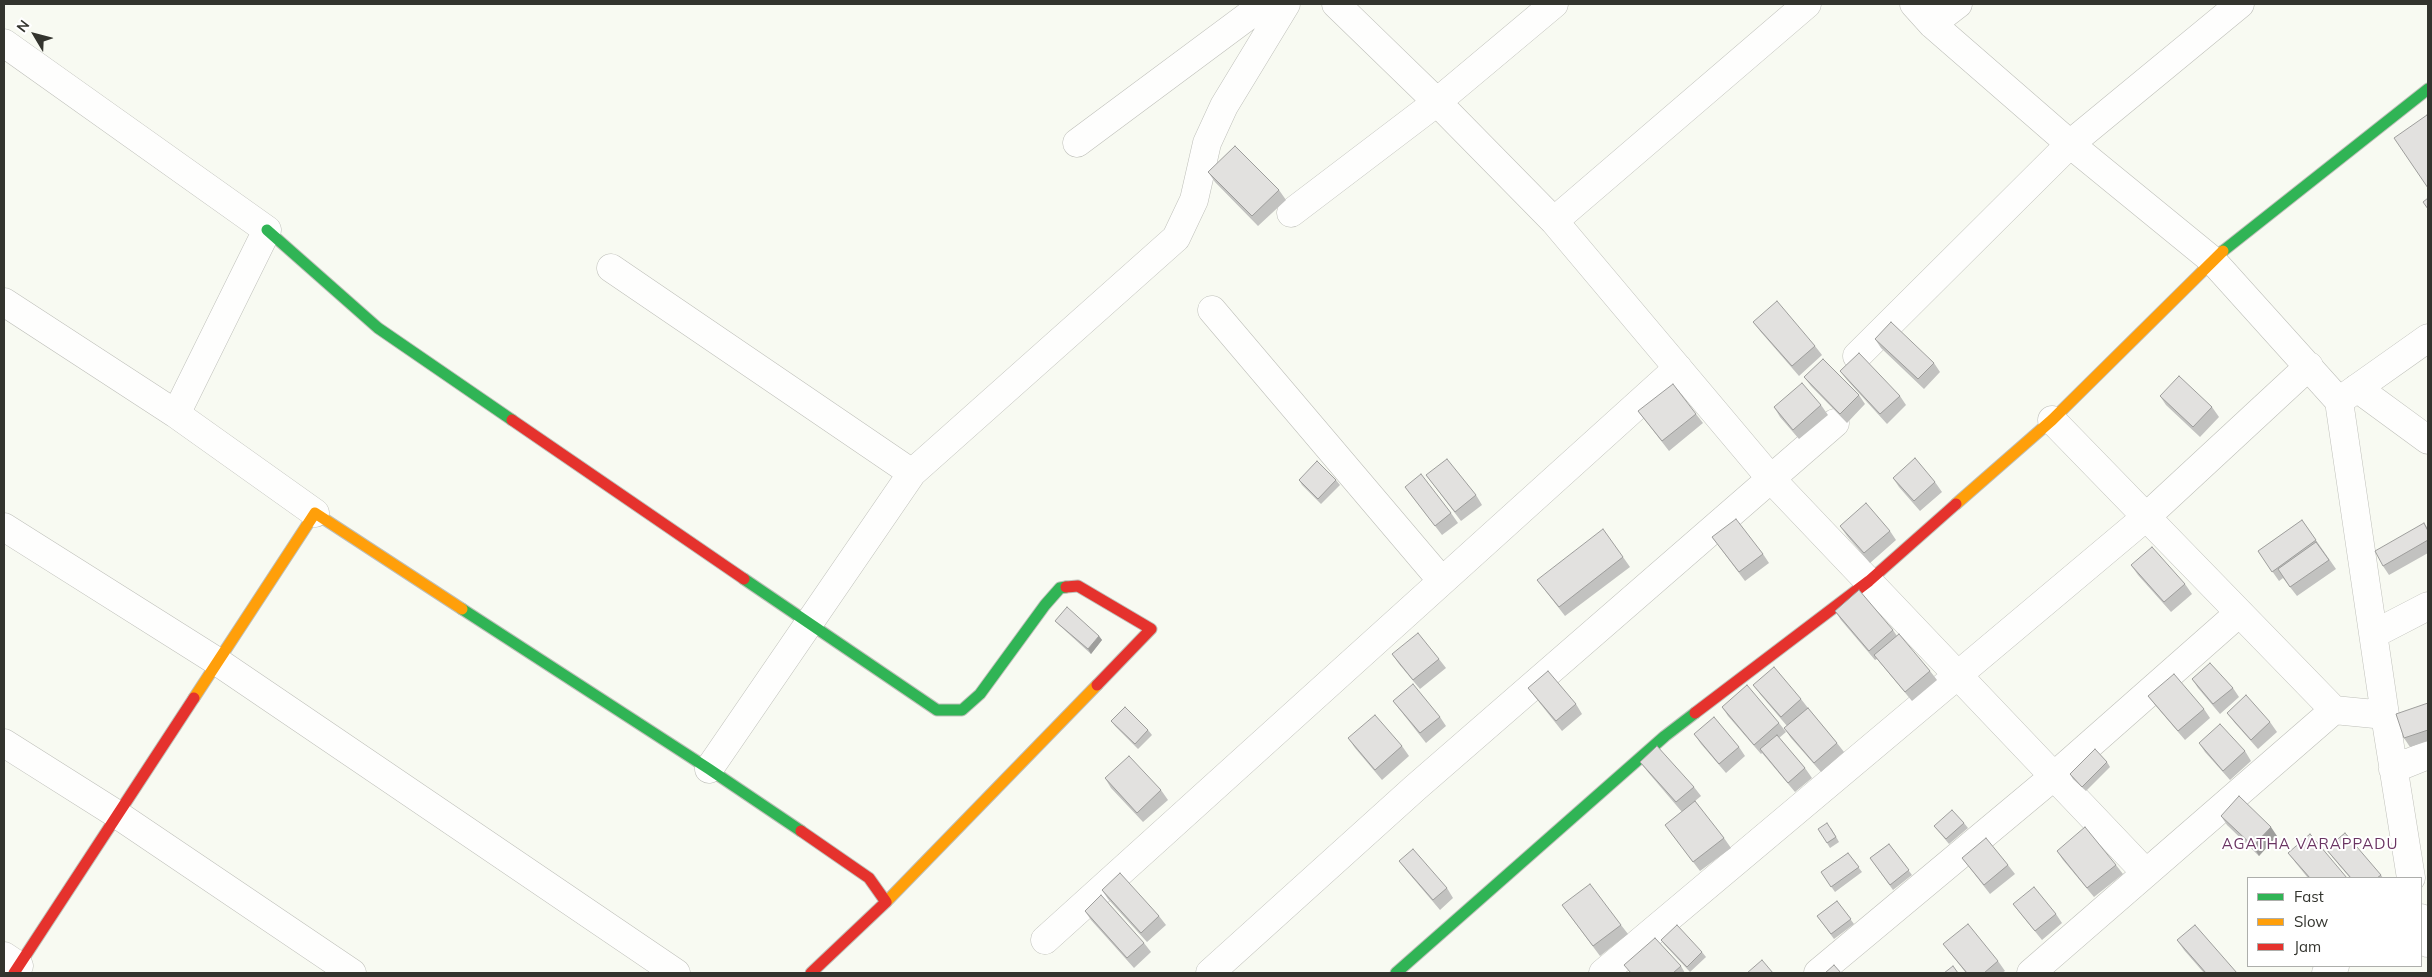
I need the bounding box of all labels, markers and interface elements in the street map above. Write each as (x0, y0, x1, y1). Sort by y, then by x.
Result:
north arrow (10, 10, 60, 60)
text: N (13, 16, 33, 36)
district label: AGATHA VARAPPADU (2220, 835, 2400, 853)
legend (2247, 877, 2422, 967)
text: Fast (2294, 887, 2324, 906)
text: Slow (2294, 912, 2328, 931)
text: Jam (2294, 937, 2321, 956)

